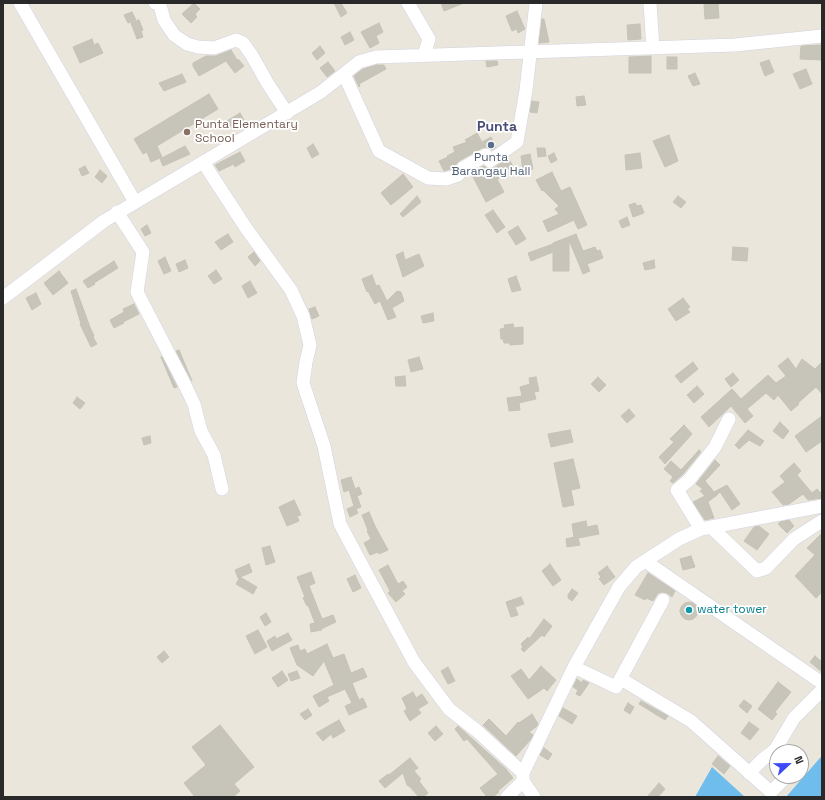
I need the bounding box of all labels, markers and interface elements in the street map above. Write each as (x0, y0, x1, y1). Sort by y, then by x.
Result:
place label: Punta Elementary School (195, 118, 298, 146)
district label: Punta (477, 119, 517, 135)
marker: Punta Elementary School (182, 127, 192, 137)
marker: Punta Barangay Hall (486, 140, 496, 150)
place label: Punta Barangay Hall (452, 151, 530, 179)
place label: water tower (697, 603, 767, 617)
marker: water tower (684, 605, 694, 615)
north arrow (769, 744, 809, 784)
text: N (791, 754, 807, 766)

